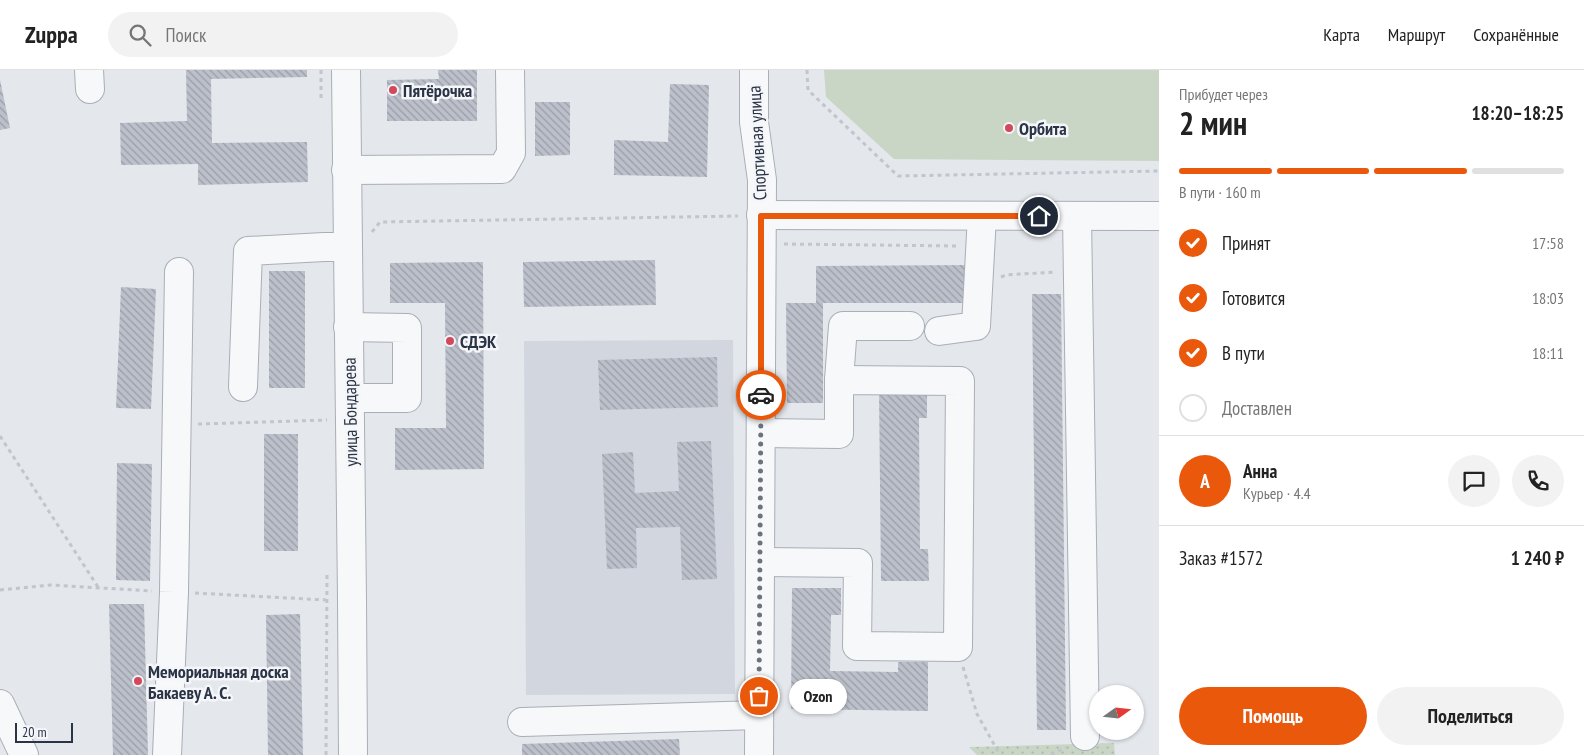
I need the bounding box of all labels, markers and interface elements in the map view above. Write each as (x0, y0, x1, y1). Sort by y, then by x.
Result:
search box (108, 12, 458, 57)
text: Zuppa (25, 19, 78, 50)
icon: search (126, 21, 154, 49)
text: Поиск (166, 23, 206, 47)
text: Карта (1323, 23, 1360, 46)
text: Маршрут (1388, 23, 1445, 46)
text: Сохранённые (1473, 23, 1559, 46)
place label: Пятёрочка (403, 79, 472, 102)
marker: Пятёрочка (387, 84, 399, 96)
text: Прибудет через (1179, 84, 1268, 104)
street label: Спортивная улица (743, 85, 771, 201)
text: 18:20–18:25 (1471, 101, 1564, 125)
text: 2 мин (1179, 102, 1247, 144)
place label: Орбита (1019, 117, 1067, 140)
marker: Орбита (1003, 122, 1015, 134)
text: В пути · 160 m (1179, 182, 1261, 202)
pin (1018, 195, 1060, 237)
icon: home (1025, 202, 1053, 230)
icon: check (1179, 229, 1207, 257)
text: Принят (1222, 231, 1270, 255)
text: 17:58 (1532, 233, 1564, 253)
icon: check (1179, 284, 1207, 312)
text: Готовится (1222, 286, 1285, 310)
text: 18:03 (1532, 288, 1564, 308)
place label: СДЭК (460, 330, 497, 353)
marker: СДЭК (444, 335, 456, 347)
icon: check (1179, 339, 1207, 367)
text: В пути (1222, 341, 1265, 365)
text: 18:11 (1532, 343, 1564, 363)
street label: улица Бондарева (338, 357, 362, 467)
courier (736, 370, 786, 420)
icon: car (747, 381, 775, 409)
text: Доставлен (1222, 396, 1292, 420)
button: chat (1448, 455, 1500, 507)
button: phone (1512, 455, 1564, 507)
text: Анна (1243, 459, 1277, 483)
text: А (1200, 469, 1210, 493)
text: Курьер · 4.4 (1243, 483, 1311, 503)
text: Заказ #1572 (1179, 546, 1263, 570)
text: 1 240 ₽ (1511, 546, 1564, 570)
place label: Мемориальная доска Бакаеву А. С. (148, 660, 289, 704)
marker: Мемориальная доска Бакаеву А. С. (132, 675, 144, 687)
pin (738, 675, 780, 717)
callout: Ozon (789, 678, 846, 714)
icon: bag (745, 682, 773, 710)
north arrow (1089, 685, 1144, 740)
map controls (1089, 685, 1144, 740)
text: Ozon (804, 686, 832, 706)
button: Помощь (1179, 687, 1367, 745)
button: Поделиться (1377, 687, 1564, 745)
scale bar (15, 720, 72, 743)
text: 20 m (22, 723, 47, 741)

